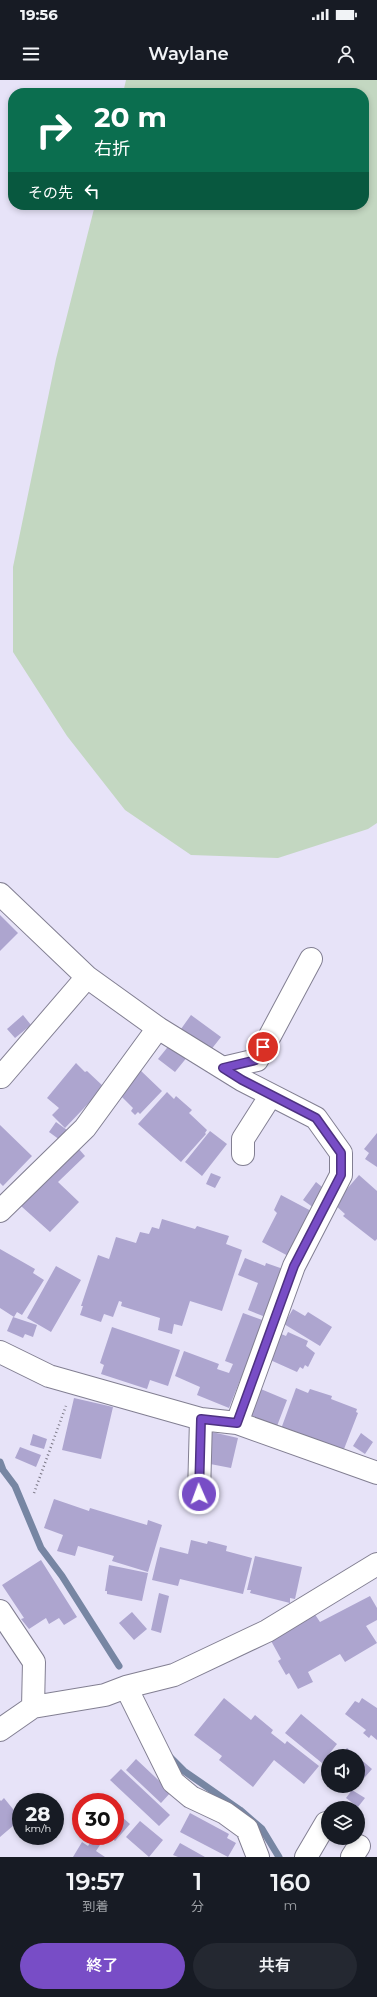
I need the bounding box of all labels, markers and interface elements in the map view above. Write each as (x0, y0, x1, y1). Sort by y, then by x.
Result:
text: 19:56 (20, 5, 58, 24)
icon: menu (20, 43, 42, 65)
text: Waylane (148, 43, 229, 65)
icon: person (335, 43, 357, 65)
text: 20 m (94, 100, 167, 134)
icon: right (28, 104, 80, 156)
text: 右折 (94, 138, 130, 160)
icon: left (81, 180, 103, 202)
text: その先 (28, 183, 73, 202)
pin (246, 1030, 280, 1064)
icon: arrive (252, 1036, 274, 1058)
position arrow (178, 1473, 220, 1515)
map controls (321, 1749, 365, 1845)
button: sound (321, 1749, 365, 1793)
speed limit sign: 30 (72, 1793, 124, 1845)
button: layers (321, 1801, 365, 1845)
text: 28 (26, 1802, 51, 1826)
text: km/h (25, 1822, 51, 1835)
text: 19:57 (66, 1867, 125, 1896)
text: 1 (193, 1867, 202, 1896)
text: 160 (270, 1868, 311, 1897)
text: m (284, 1897, 297, 1913)
text: 到着 (82, 1898, 109, 1914)
text: 分 (191, 1898, 204, 1914)
button: 終了 (20, 1943, 185, 1989)
button: 共有 (193, 1943, 357, 1989)

